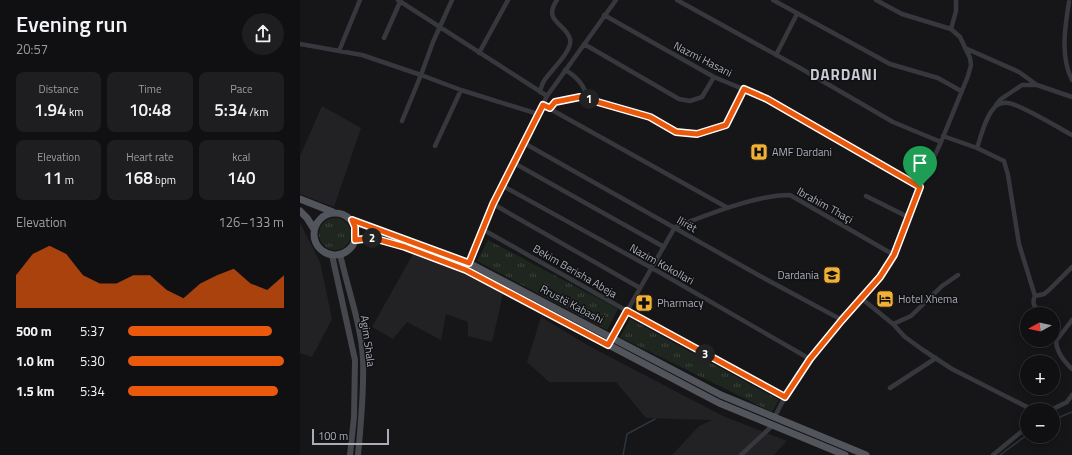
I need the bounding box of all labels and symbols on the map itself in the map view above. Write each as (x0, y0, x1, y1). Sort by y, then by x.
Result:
street label: Nazmi Hasani (671, 37, 735, 81)
district label: DARDANI (810, 63, 878, 86)
pin: 1 (579, 89, 599, 109)
hospital icon: AMF Dardani (749, 142, 769, 162)
place label: AMF Dardani (772, 144, 832, 160)
pin (903, 146, 937, 187)
street label: Ibrahim Thaçi (794, 183, 856, 227)
street label: Ilirët (674, 212, 700, 236)
pin: 2 (362, 228, 382, 248)
street label: Bekim Berisha Abeja (530, 240, 621, 302)
street label: Nazim Kokollari (627, 240, 697, 288)
school or university icon: Dardania (822, 265, 842, 285)
place label: Dardania (778, 267, 819, 283)
street label: Rrustë Kabashi (537, 281, 607, 327)
hotel icon: Hotel Xhema (875, 289, 895, 309)
place label: Hotel Xhema (898, 291, 958, 307)
pharmacy icon: Pharmacy (634, 293, 654, 313)
place label: Pharmacy (657, 295, 704, 311)
north arrow (1020, 307, 1060, 347)
street label: Agim Shala (356, 314, 380, 368)
pin: 3 (695, 344, 715, 364)
scale bar (312, 427, 389, 446)

